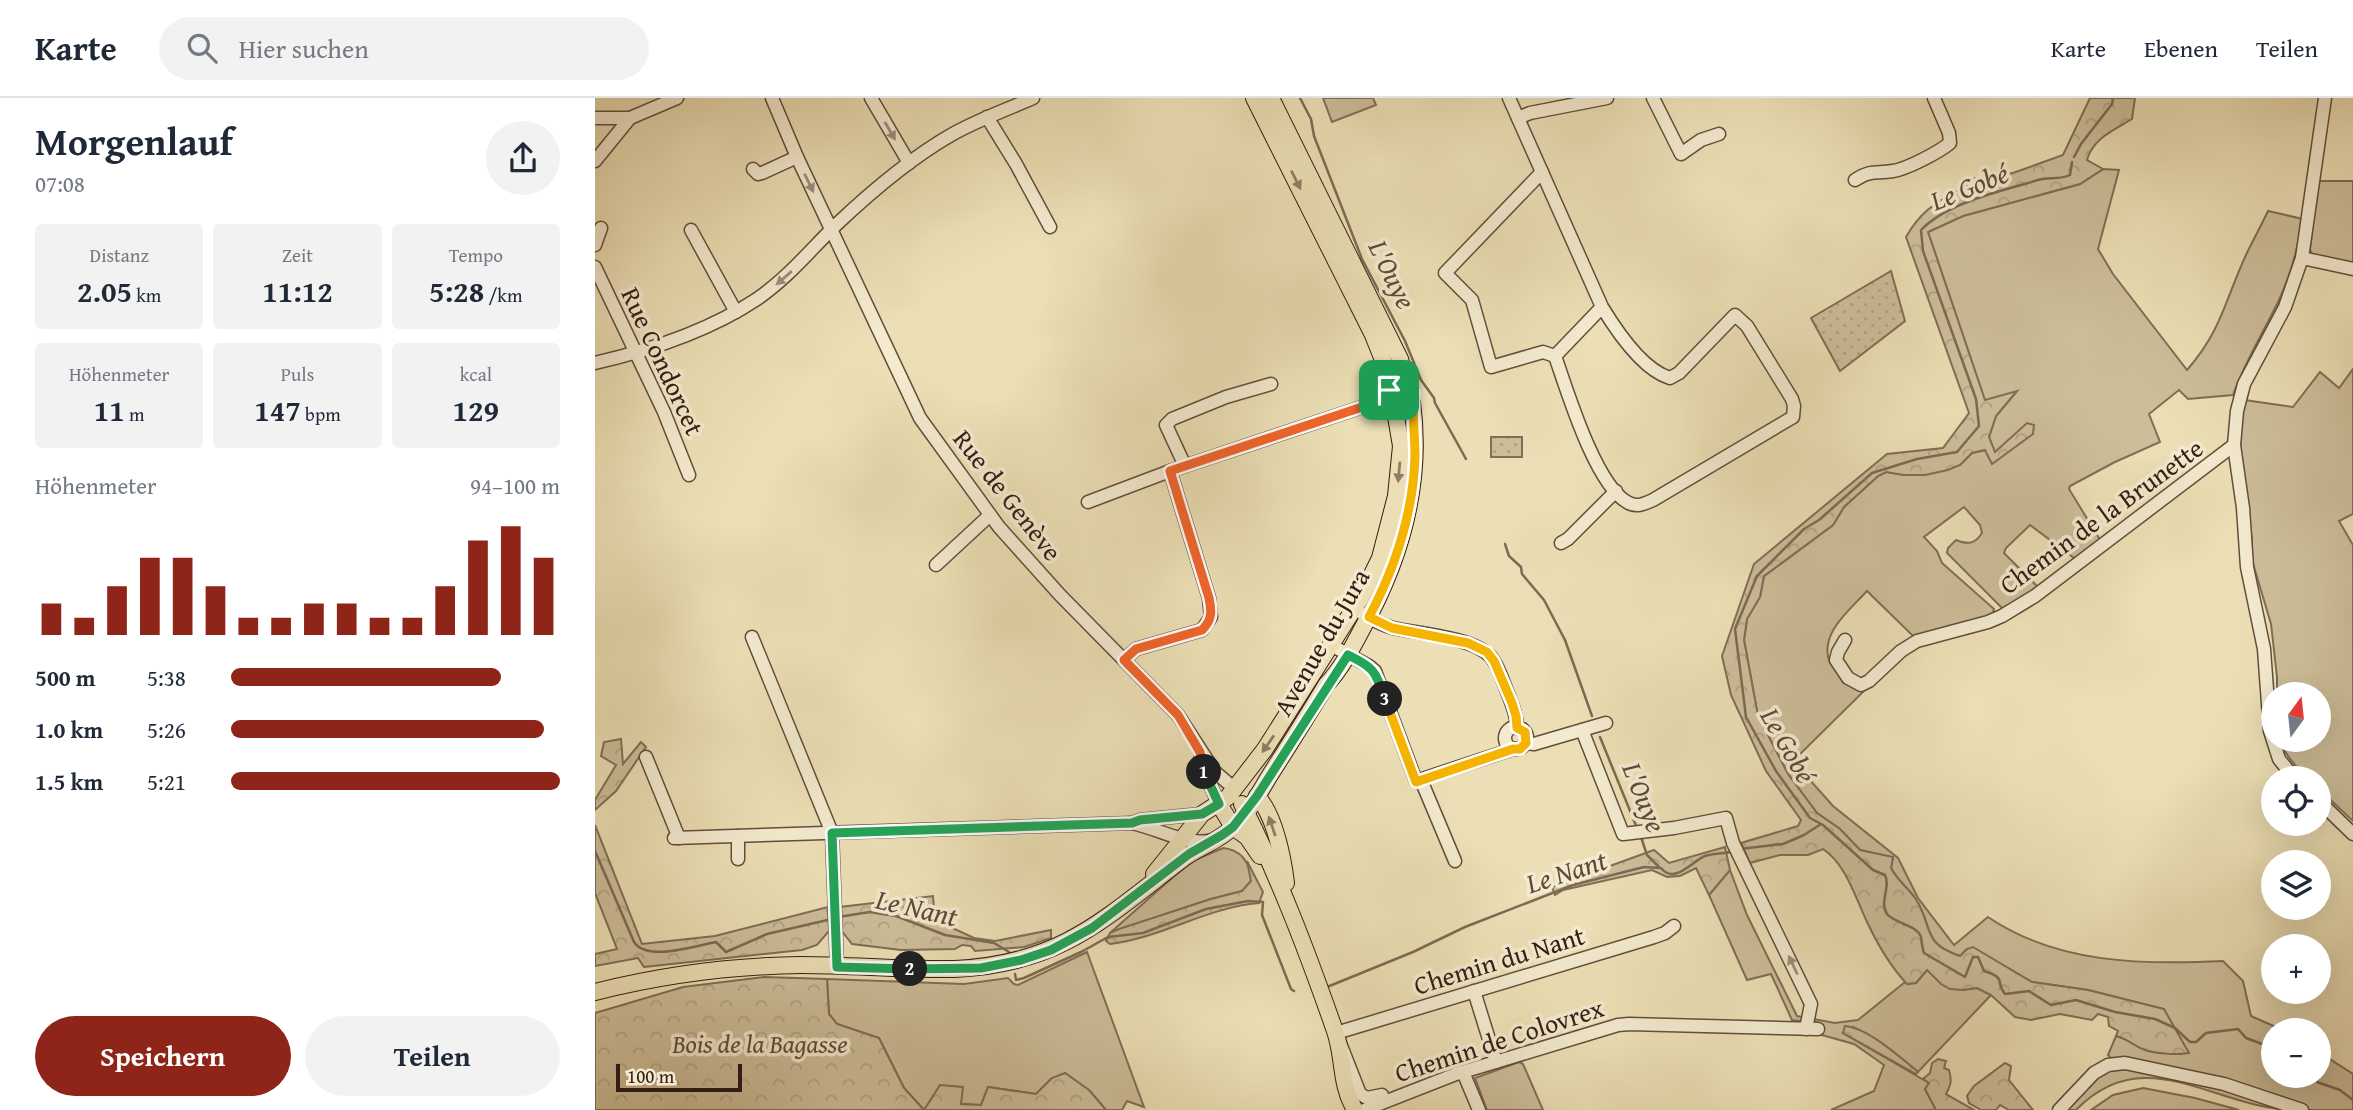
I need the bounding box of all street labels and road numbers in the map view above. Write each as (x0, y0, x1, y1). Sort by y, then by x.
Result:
street label: Rue Condorcet (612, 281, 714, 441)
street label: Rue de Genève (944, 421, 1072, 569)
street label: Chemin de la Brunette (1991, 429, 2211, 603)
street label: Avenue du Jura (1263, 560, 1379, 723)
street label: Chemin du Nant (1409, 916, 1589, 1004)
street label: Chemin de Colovrex (1390, 988, 1609, 1092)

